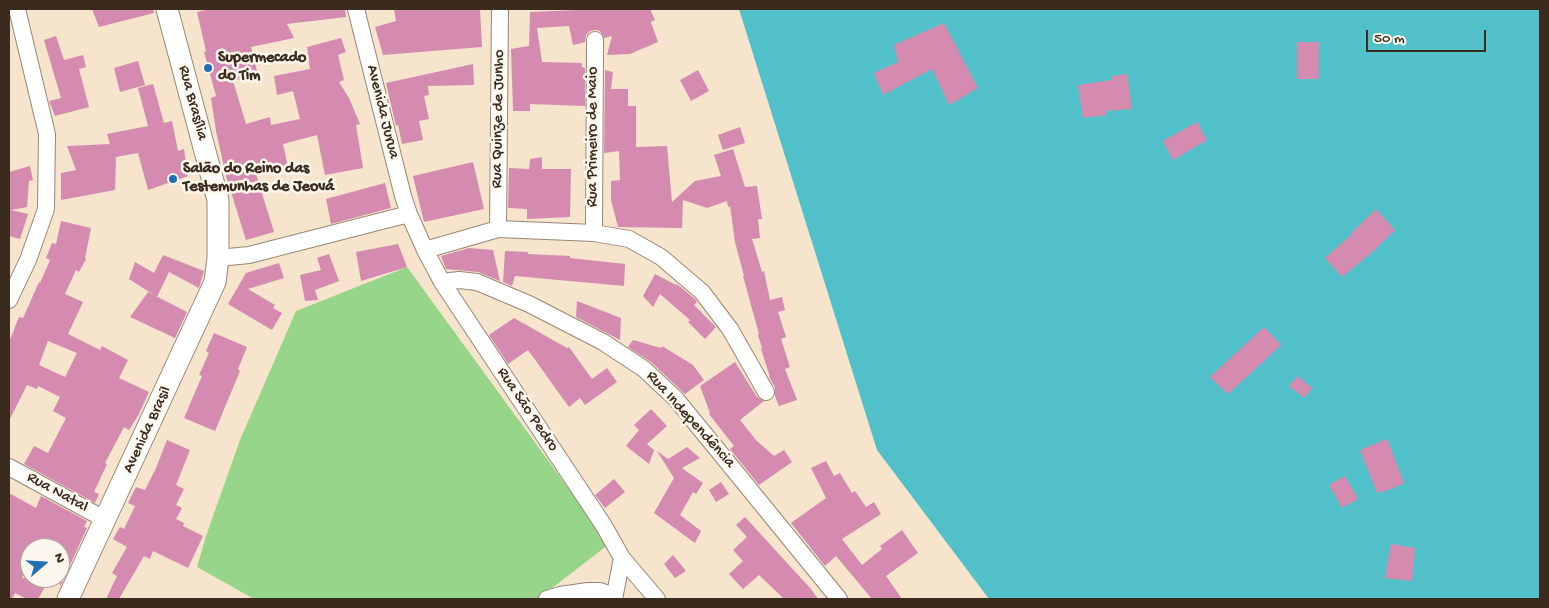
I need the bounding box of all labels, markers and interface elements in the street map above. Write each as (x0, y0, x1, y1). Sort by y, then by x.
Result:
scale bar (1369, 20, 1489, 52)
text: 50 m (1374, 30, 1405, 48)
place label: Supermecado do Tim (218, 49, 306, 87)
street label: Rua Quinze de Junho (488, 49, 510, 189)
marker: Supermecado do Tim (202, 62, 214, 74)
street label: Avenida Jurua (361, 63, 403, 161)
street label: Rua Brasília (173, 64, 211, 142)
street label: Rua Primeiro de Maio (584, 67, 604, 207)
place label: Salão do Reino das Testemunhas de Jeová (183, 160, 334, 198)
marker: Salão do Reino das Testemunhas de Jeová (167, 173, 179, 185)
street label: Rua São Pedro (492, 364, 562, 456)
street label: Rua Independência (641, 367, 739, 473)
street label: Avenida Brasil (120, 384, 176, 476)
street label: Rua Natal (23, 468, 91, 518)
north arrow (20, 538, 70, 588)
text: N (49, 551, 68, 565)

